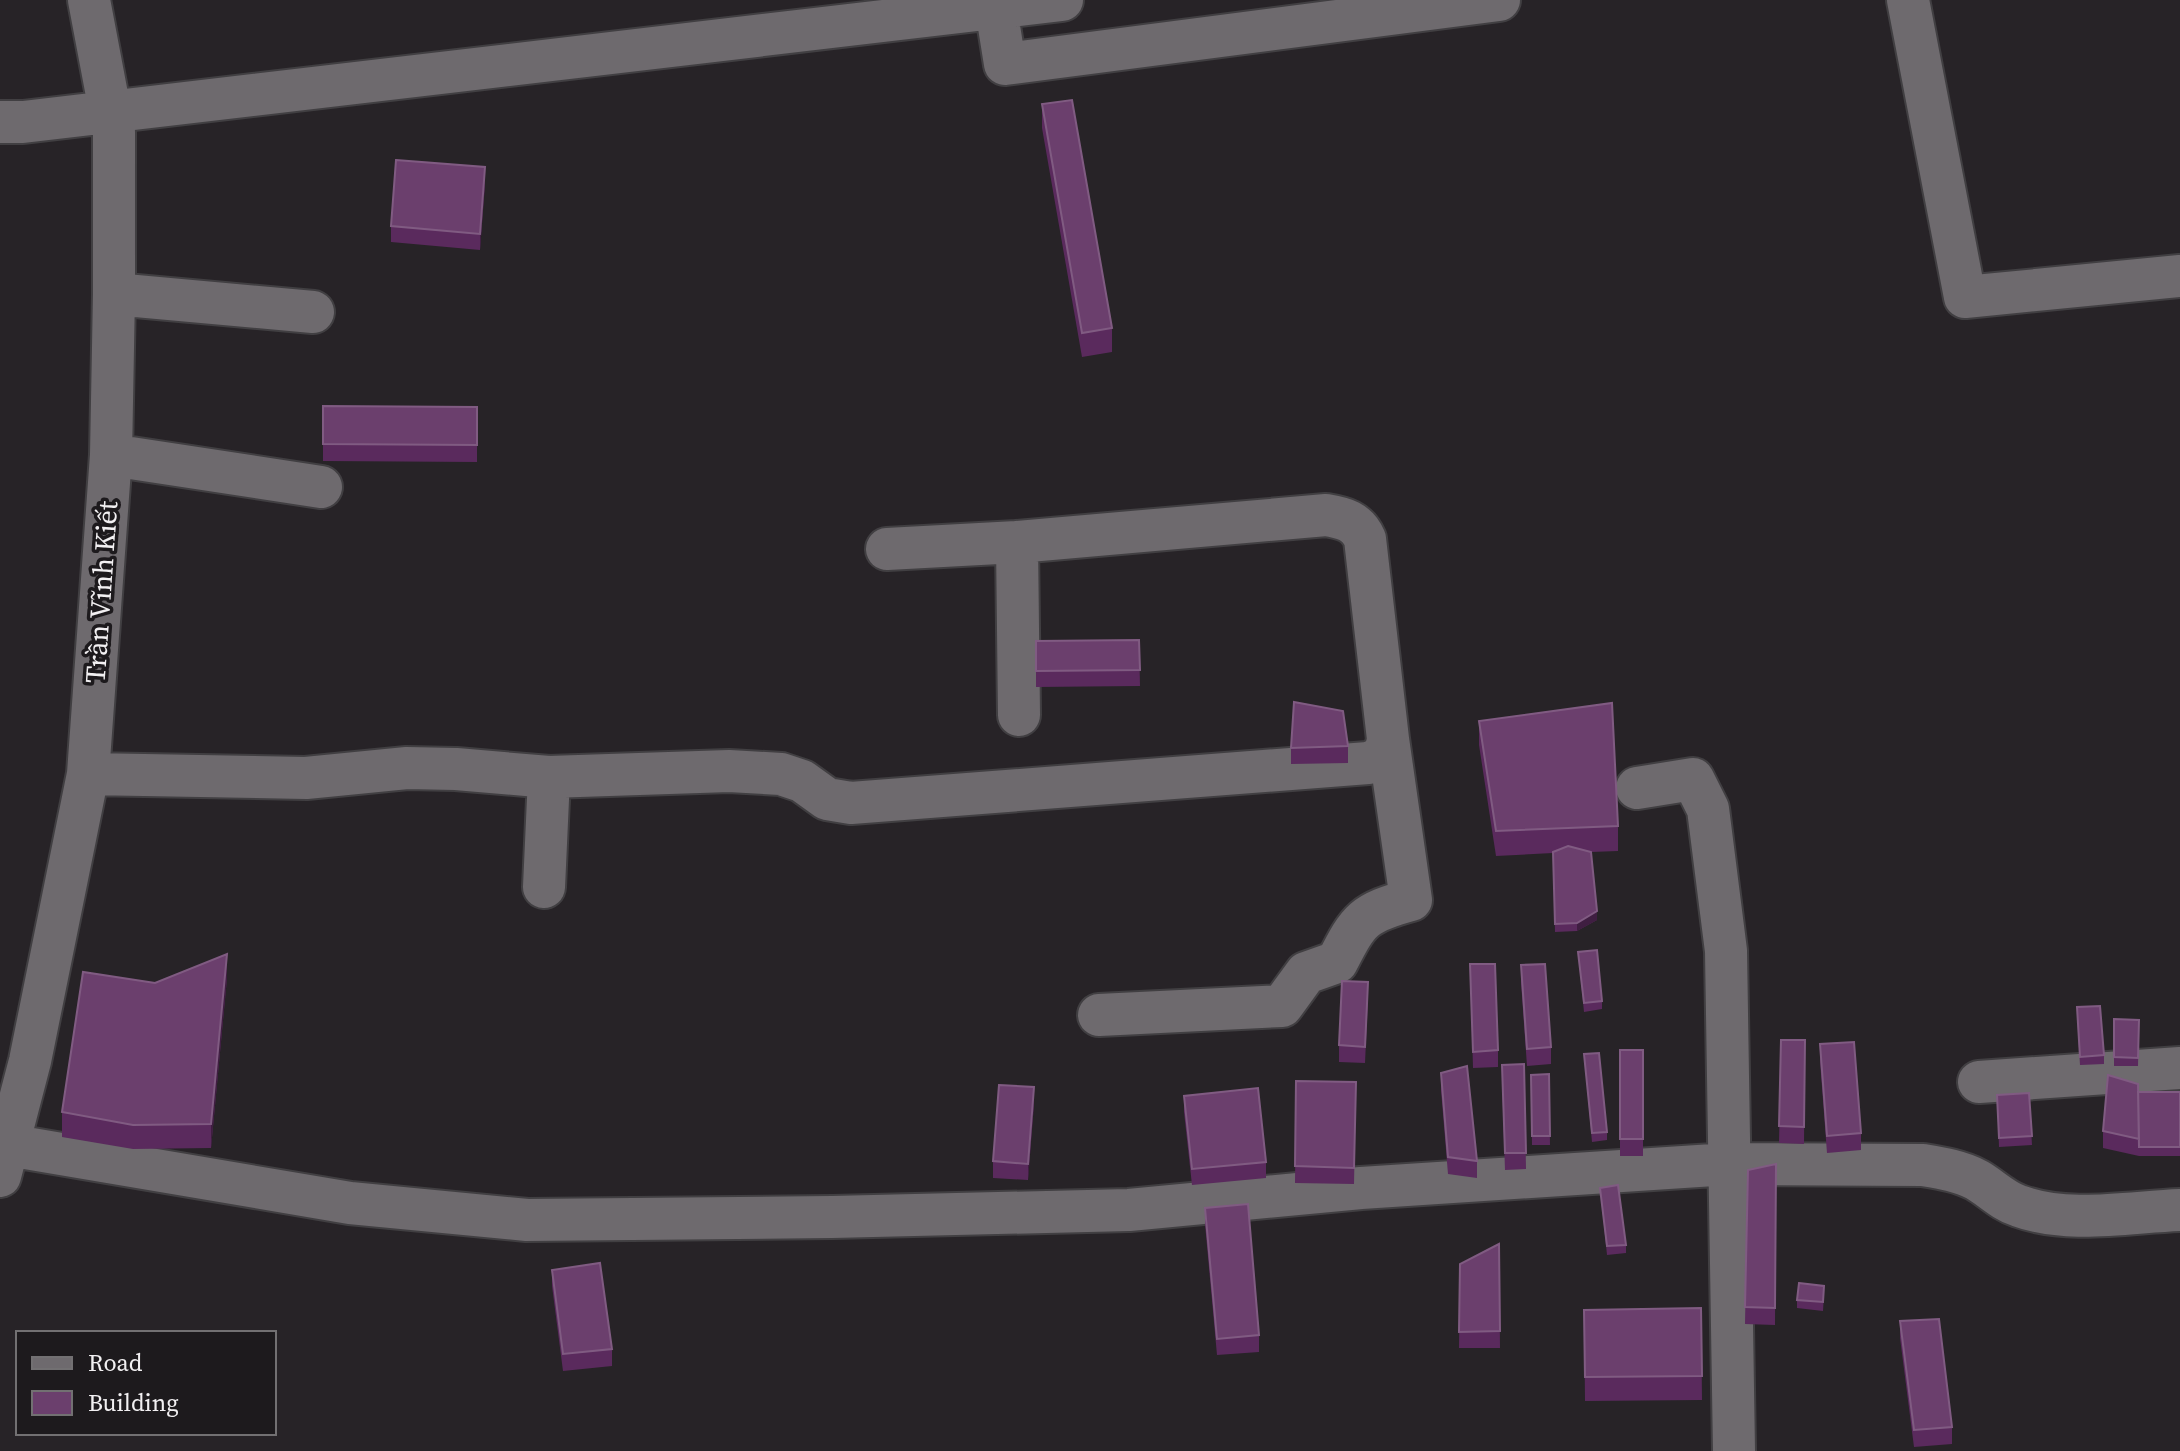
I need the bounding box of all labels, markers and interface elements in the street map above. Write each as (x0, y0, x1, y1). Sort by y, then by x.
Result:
street label: Trần Vĩnh Kiết (76, 499, 126, 684)
legend (16, 1331, 276, 1435)
text: Road (88, 1346, 143, 1379)
text: Building (88, 1386, 179, 1419)

